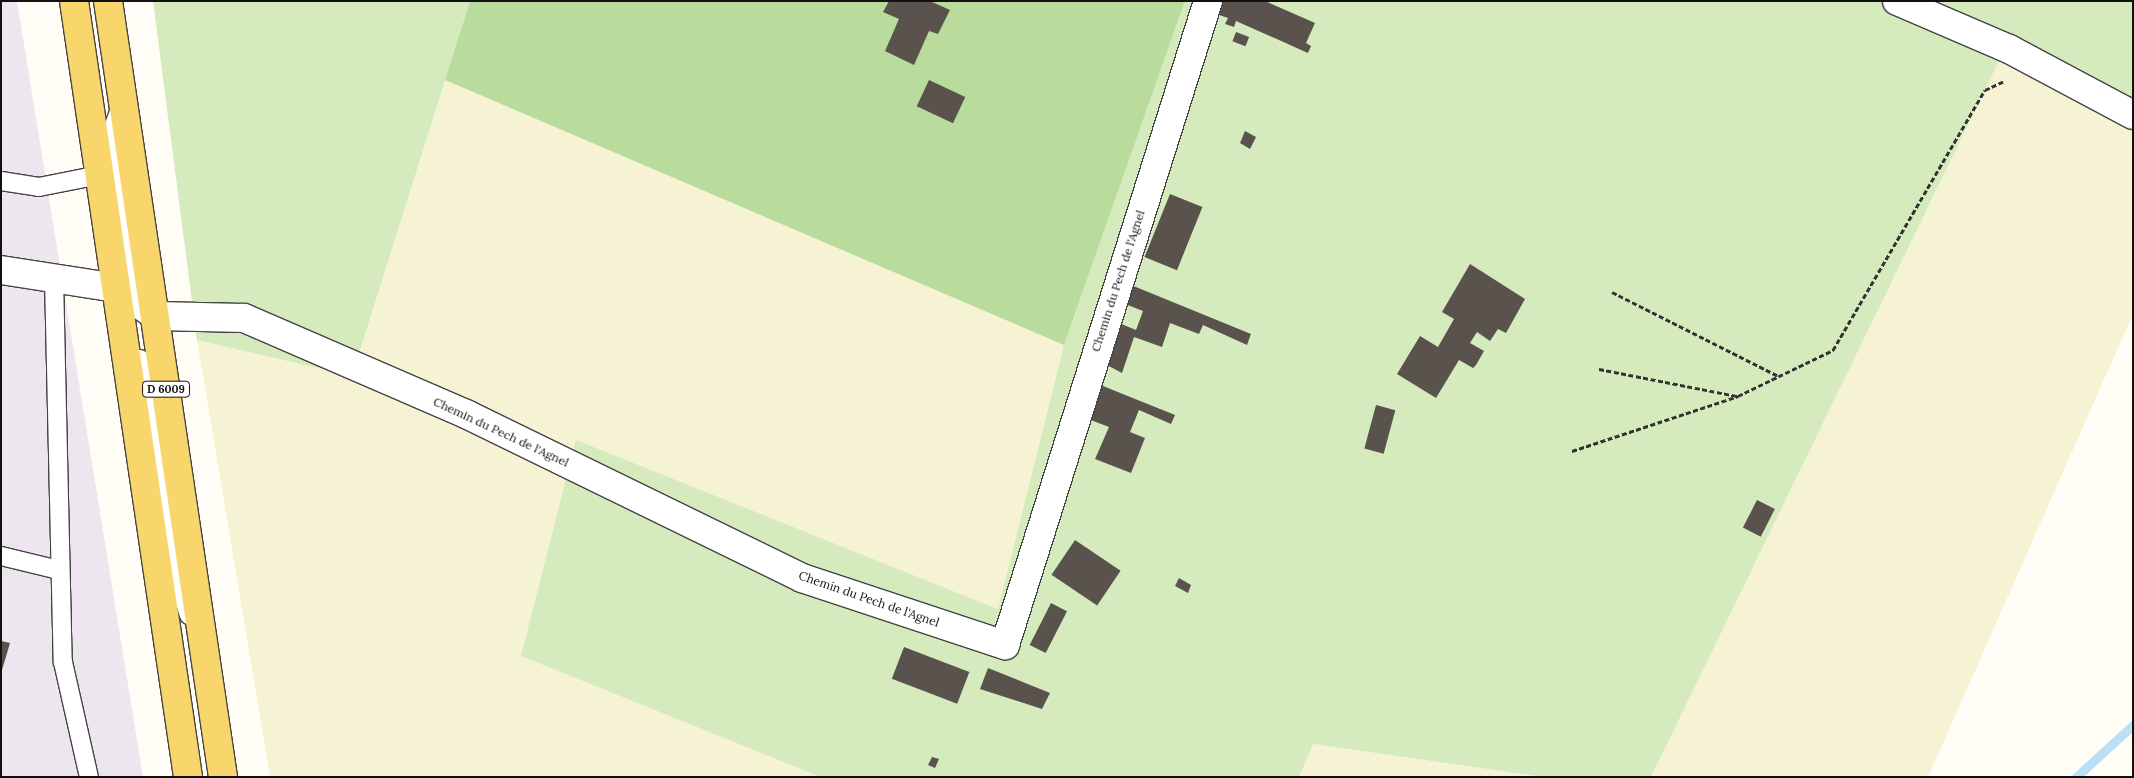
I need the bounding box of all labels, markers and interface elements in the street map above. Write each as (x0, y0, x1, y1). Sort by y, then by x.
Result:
street label: Chemin du Pech de l'Agnel (1088, 209, 1148, 353)
road number: D 6009 (141, 380, 191, 398)
street label: Chemin du Pech de l'Agnel (431, 394, 571, 470)
street label: Chemin du Pech de l'Agnel (797, 568, 941, 630)

